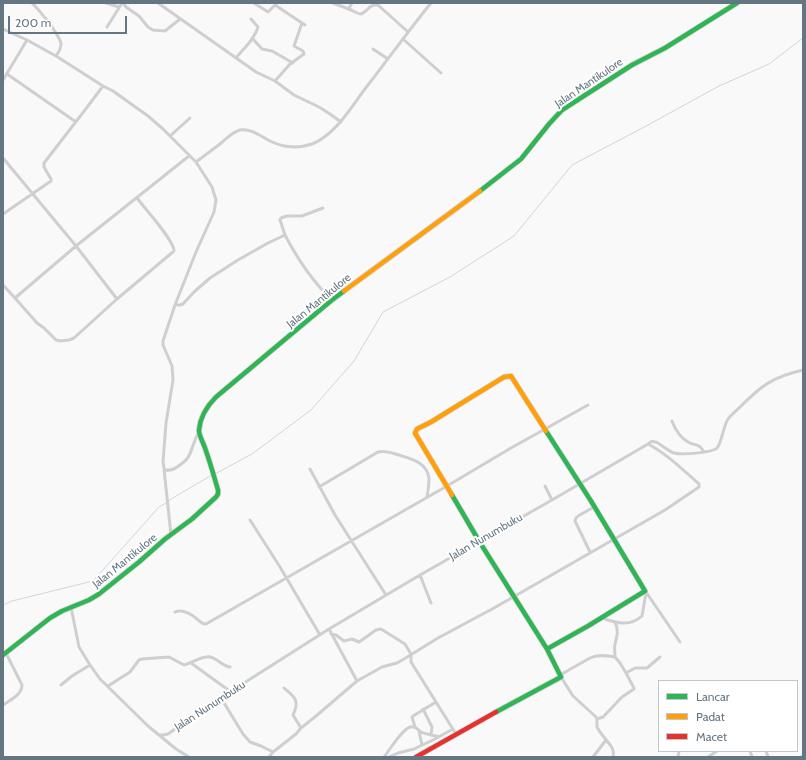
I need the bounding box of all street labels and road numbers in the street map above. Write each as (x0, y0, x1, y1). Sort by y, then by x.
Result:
street label: Jalan Mantikulore (553, 55, 625, 111)
street label: Jalan Mantikulore (284, 271, 354, 331)
street label: Jalan Nunumbuku (447, 511, 525, 563)
street label: Jalan Mantikulore (90, 531, 160, 591)
street label: Jalan Nunumbuku (172, 678, 248, 734)

